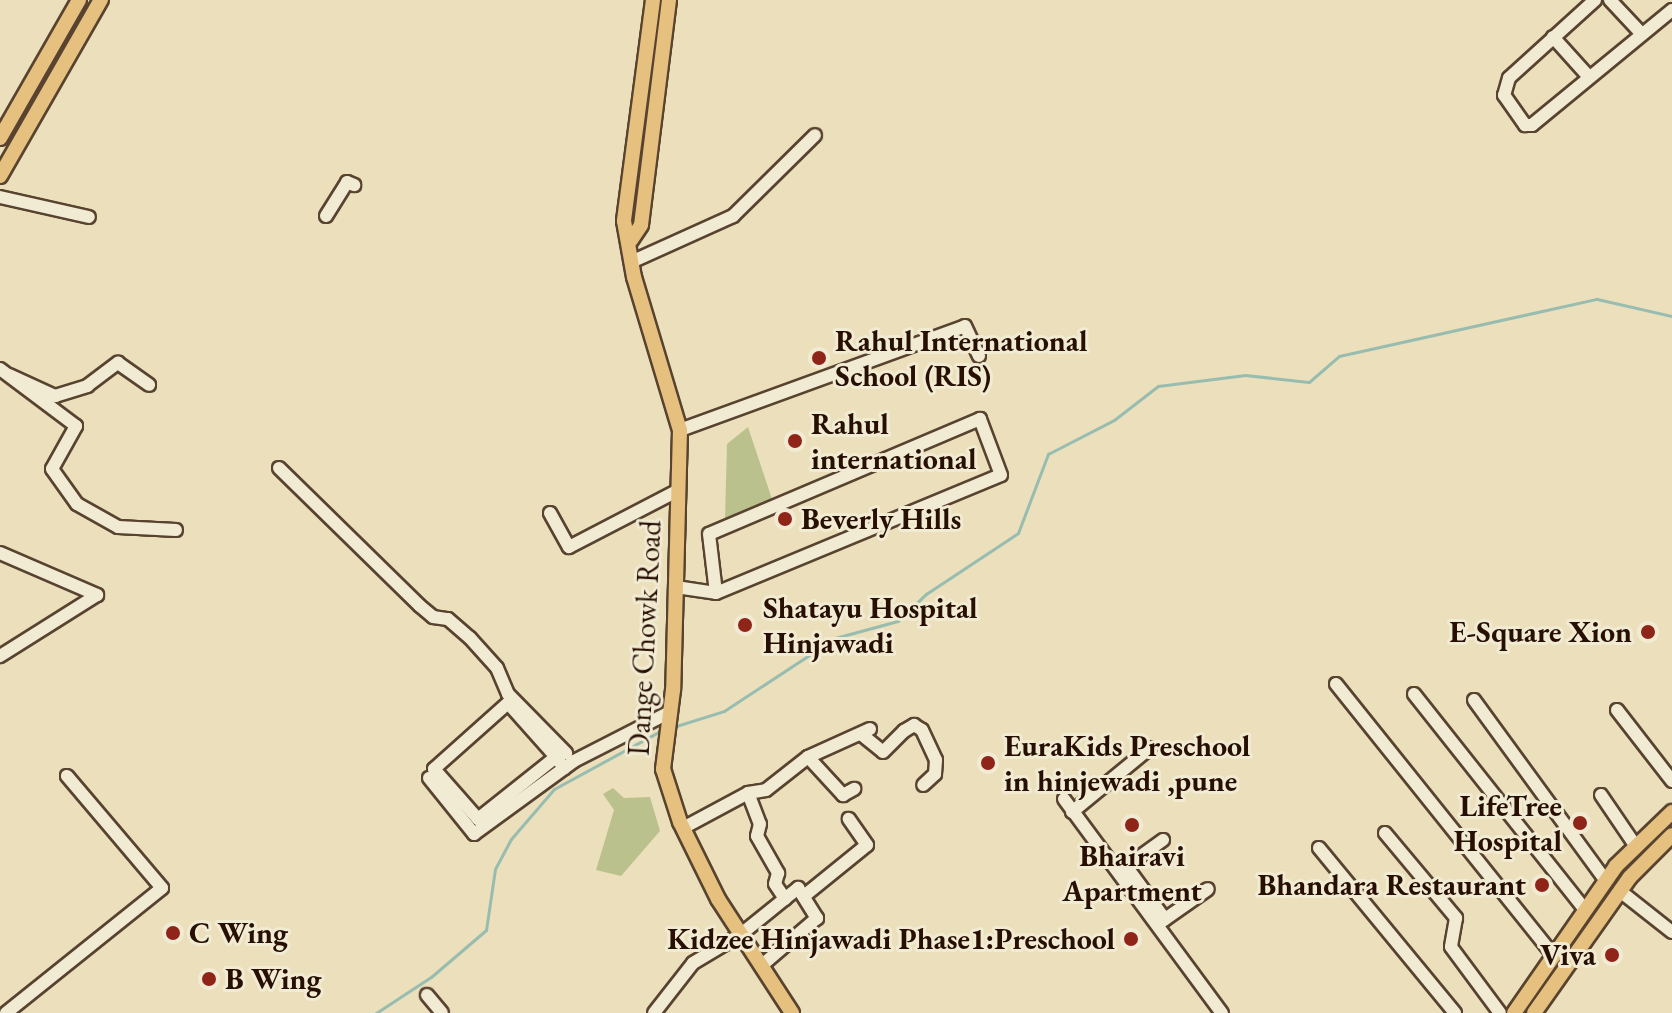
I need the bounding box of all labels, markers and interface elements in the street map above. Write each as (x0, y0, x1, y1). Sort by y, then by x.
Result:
place label: Rahul International School (RIS) (835, 323, 1087, 394)
marker: Rahul International School (RIS) (810, 349, 828, 367)
place label: Rahul international (811, 406, 976, 476)
marker: Rahul international (786, 432, 804, 450)
place label: Beverly Hills (801, 501, 961, 537)
marker: Beverly Hills (776, 510, 794, 528)
street label: Dange Chowk Road (621, 519, 669, 757)
place label: Shatayu Hospital Hinjawadi (763, 590, 978, 660)
marker: Shatayu Hospital Hinjawadi (734, 614, 756, 636)
place label: E-Square Xion (1449, 614, 1632, 650)
marker: E-Square Xion (1639, 623, 1657, 641)
place label: EuraKids Preschool in hinjewadi ,pune (1004, 728, 1250, 798)
marker: EuraKids Preschool in hinjewadi ,pune (979, 754, 997, 772)
place label: LifeTree Hospital (1454, 788, 1562, 858)
marker: LifeTree Hospital (1569, 812, 1591, 834)
marker: Bhairavi Apartment (1123, 816, 1141, 834)
place label: Bhairavi Apartment (1062, 838, 1202, 908)
place label: Bhandara Restaurant (1258, 867, 1526, 903)
marker: Bhandara Restaurant (1533, 876, 1551, 894)
place label: C Wing (189, 915, 288, 951)
place label: Kidzee Hinjawadi Phase1:Preschool (667, 921, 1115, 957)
marker: C Wing (164, 924, 182, 942)
marker: Kidzee Hinjawadi Phase1:Preschool (1122, 930, 1140, 948)
place label: Viva (1540, 937, 1596, 973)
marker: Viva (1603, 946, 1621, 964)
place label: B Wing (225, 961, 321, 997)
marker: B Wing (200, 970, 218, 988)

